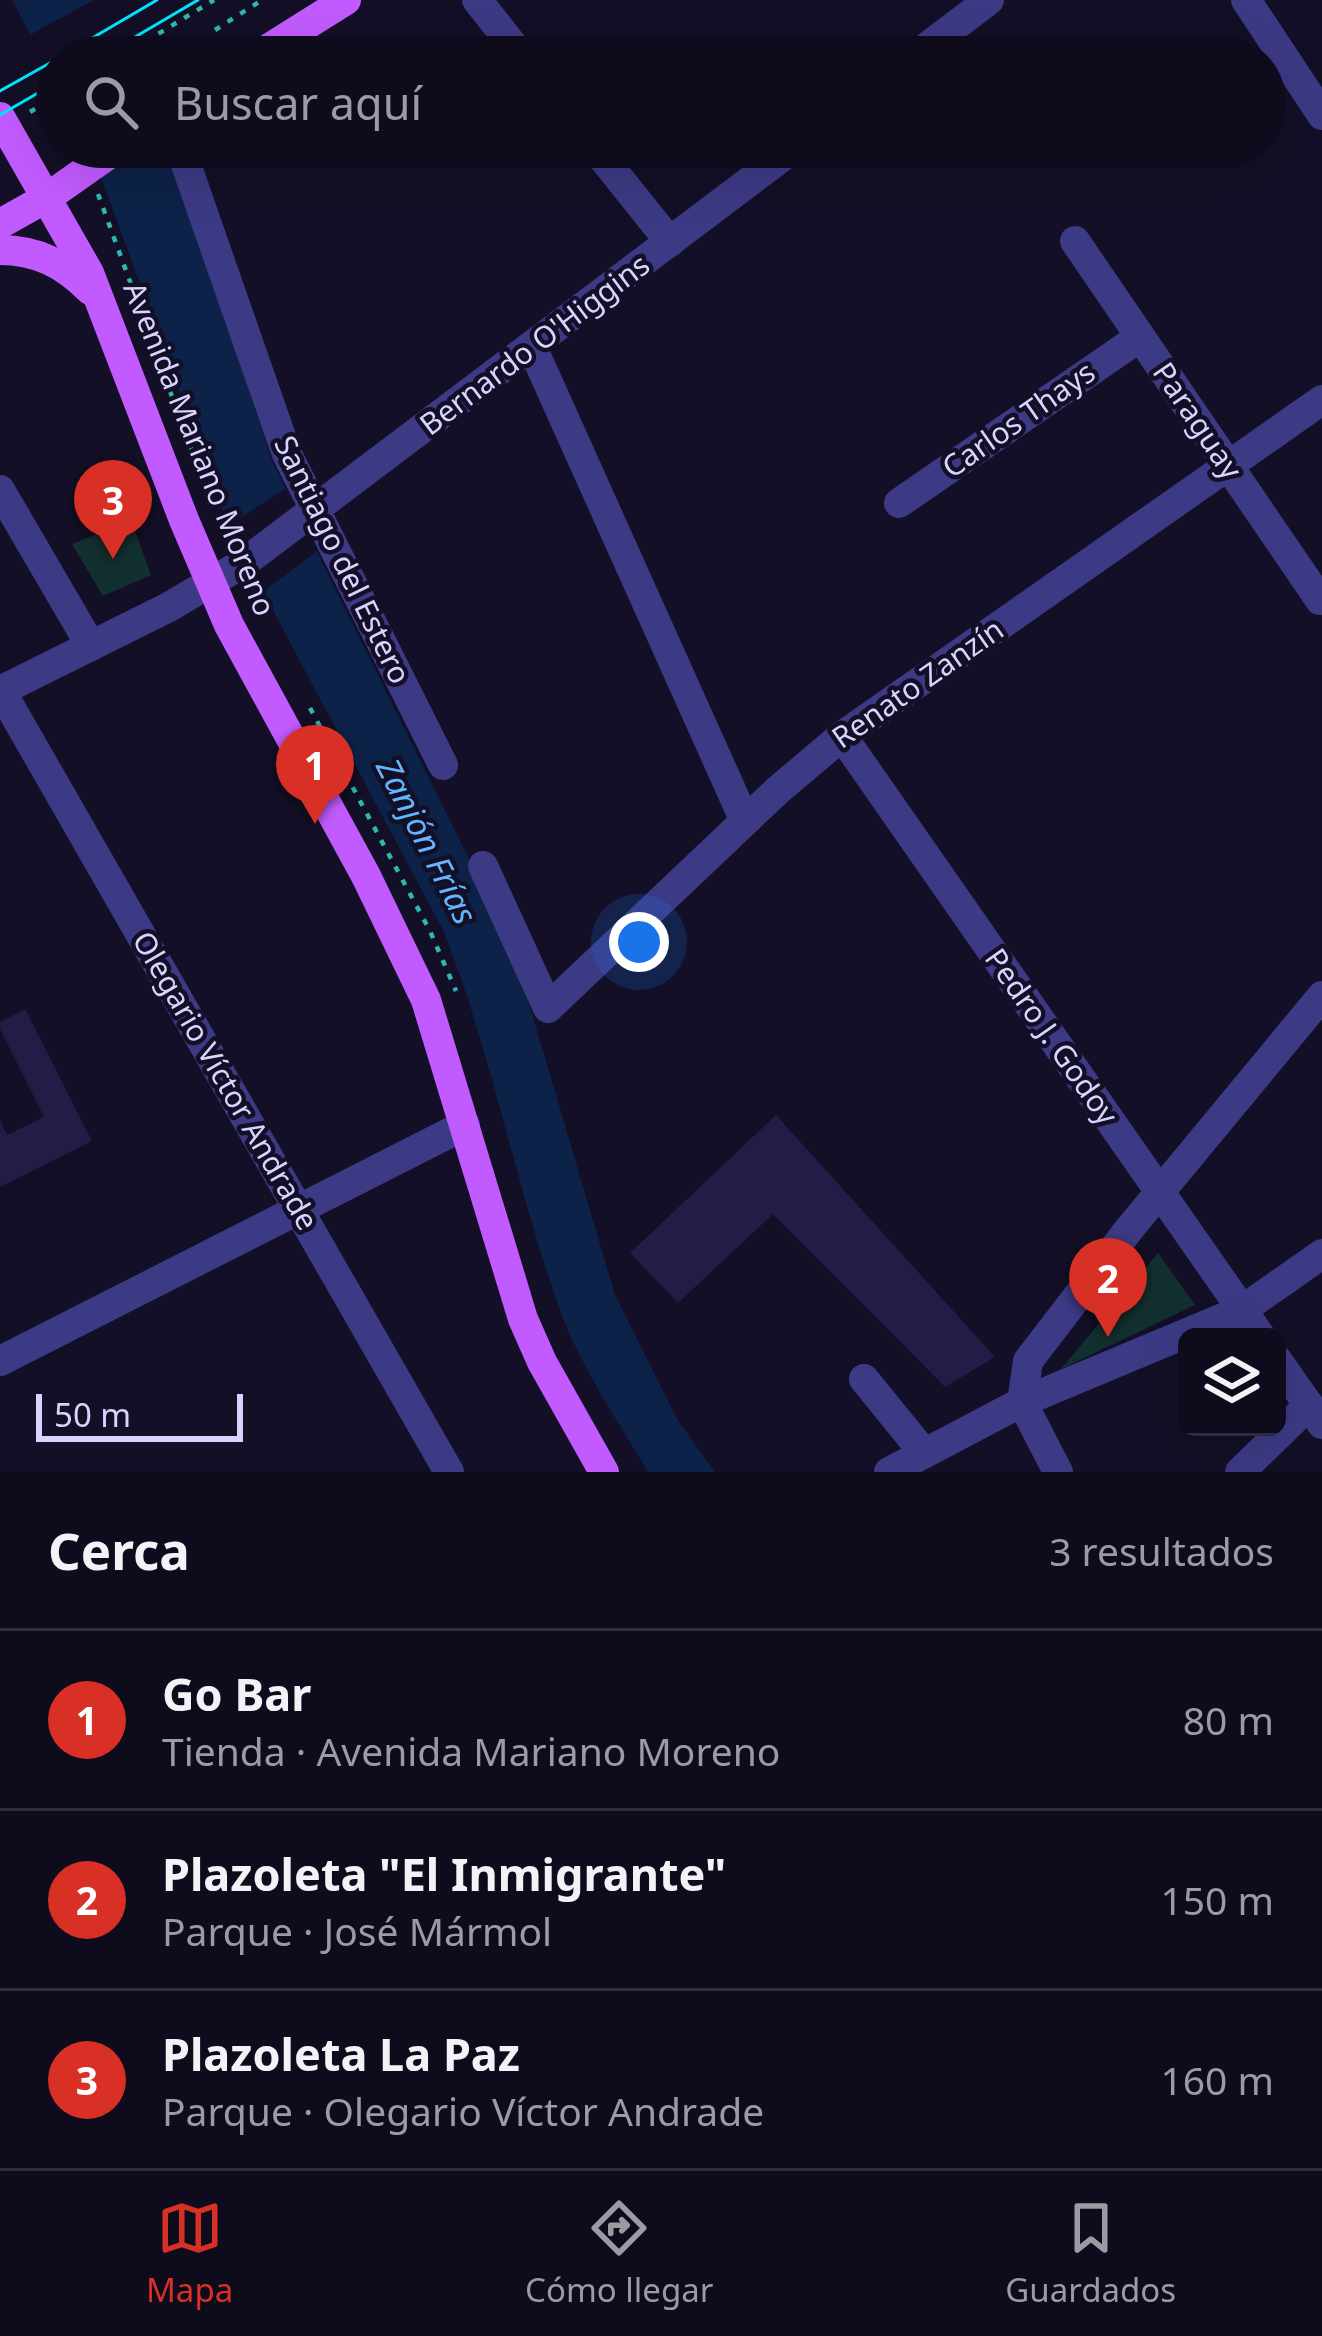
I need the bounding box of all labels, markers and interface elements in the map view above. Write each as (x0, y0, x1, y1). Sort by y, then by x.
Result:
search box (36, 36, 1286, 168)
icon: search (78, 69, 144, 135)
text: Buscar aquí (174, 72, 422, 133)
street label: Bernardo O'Higgins (411, 244, 657, 444)
street label: Avenida Mariano Moreno (115, 275, 286, 622)
street label: Carlos Thays (933, 351, 1103, 487)
street label: Paraguay (1144, 354, 1253, 487)
street label: Santiago del Estero (265, 428, 421, 690)
pin: 3 (74, 460, 152, 559)
street label: Renato Zanzín (823, 608, 1011, 757)
pin: 1 (276, 725, 354, 824)
water label: Zanjón Frías (366, 749, 488, 931)
your location (609, 912, 669, 972)
street label: Olegario Víctor Andrade (124, 923, 329, 1237)
street label: Pedro J. Godoy (976, 940, 1129, 1133)
pin: 2 (1069, 1238, 1147, 1337)
map controls (1178, 1328, 1286, 1436)
button: layers (1178, 1328, 1286, 1436)
scale bar (36, 1388, 243, 1441)
text: 50 m (54, 1392, 131, 1437)
text: Cerca (48, 1515, 190, 1585)
text: 3 resultados (1049, 1524, 1274, 1577)
text: Go Bar (162, 1663, 311, 1724)
text: 1 (76, 1693, 98, 1746)
text: 80 m (1183, 1693, 1274, 1746)
text: Tienda · Avenida Mariano Moreno (162, 1724, 780, 1777)
text: Plazoleta "El Inmigrante" (162, 1843, 726, 1904)
text: 2 (76, 1873, 98, 1926)
text: 150 m (1160, 1873, 1274, 1926)
text: Parque · José Mármol (162, 1904, 552, 1957)
text: Plazoleta La Paz (162, 2023, 520, 2084)
text: 3 (76, 2053, 98, 2106)
text: 160 m (1160, 2053, 1274, 2106)
text: Parque · Olegario Víctor Andrade (162, 2084, 764, 2137)
tab: Mapa (146, 2195, 233, 2312)
tab: Cómo llegar (525, 2195, 713, 2312)
tab: Guardados (1005, 2195, 1176, 2312)

